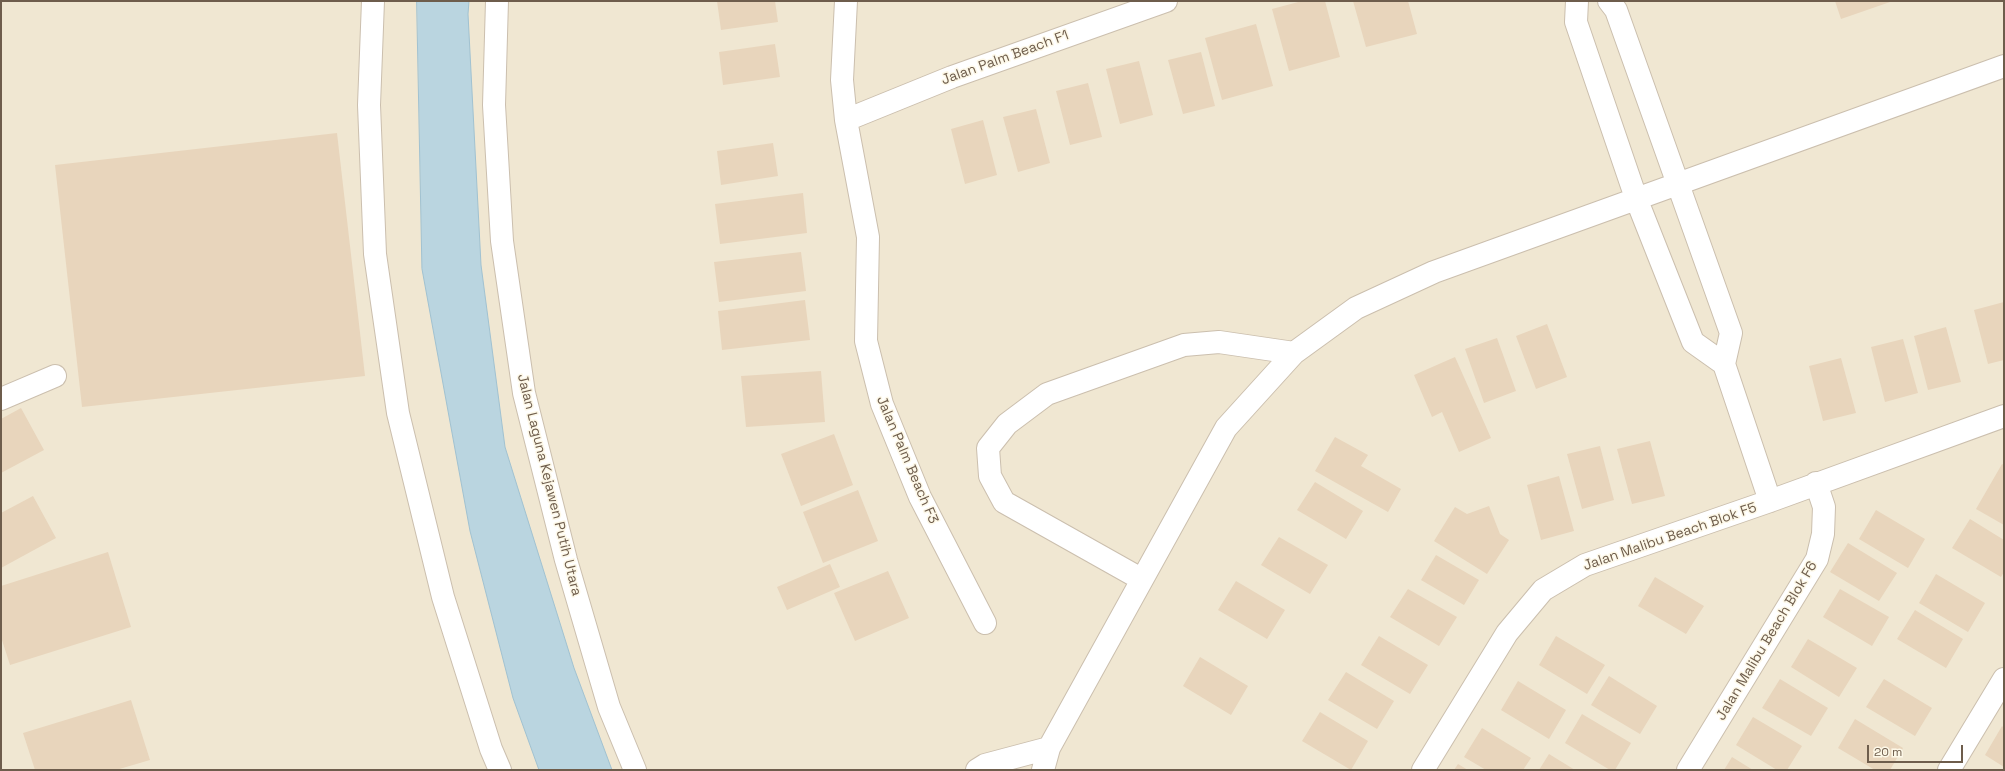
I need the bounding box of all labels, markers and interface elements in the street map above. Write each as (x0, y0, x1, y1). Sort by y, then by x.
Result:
street label: Jalan Palm Beach F1 (939, 27, 1071, 89)
street label: Jalan Laguna Kejawen Putih Utara (513, 372, 585, 598)
street label: Jalan Palm Beach F3 (873, 394, 941, 526)
street label: Jalan Malibu Beach Blok F5 (1581, 499, 1759, 575)
street label: Jalan Malibu Beach Blok F6 (1713, 558, 1821, 724)
scale bar (1869, 737, 1965, 763)
text: 20 m (1874, 744, 1902, 760)

